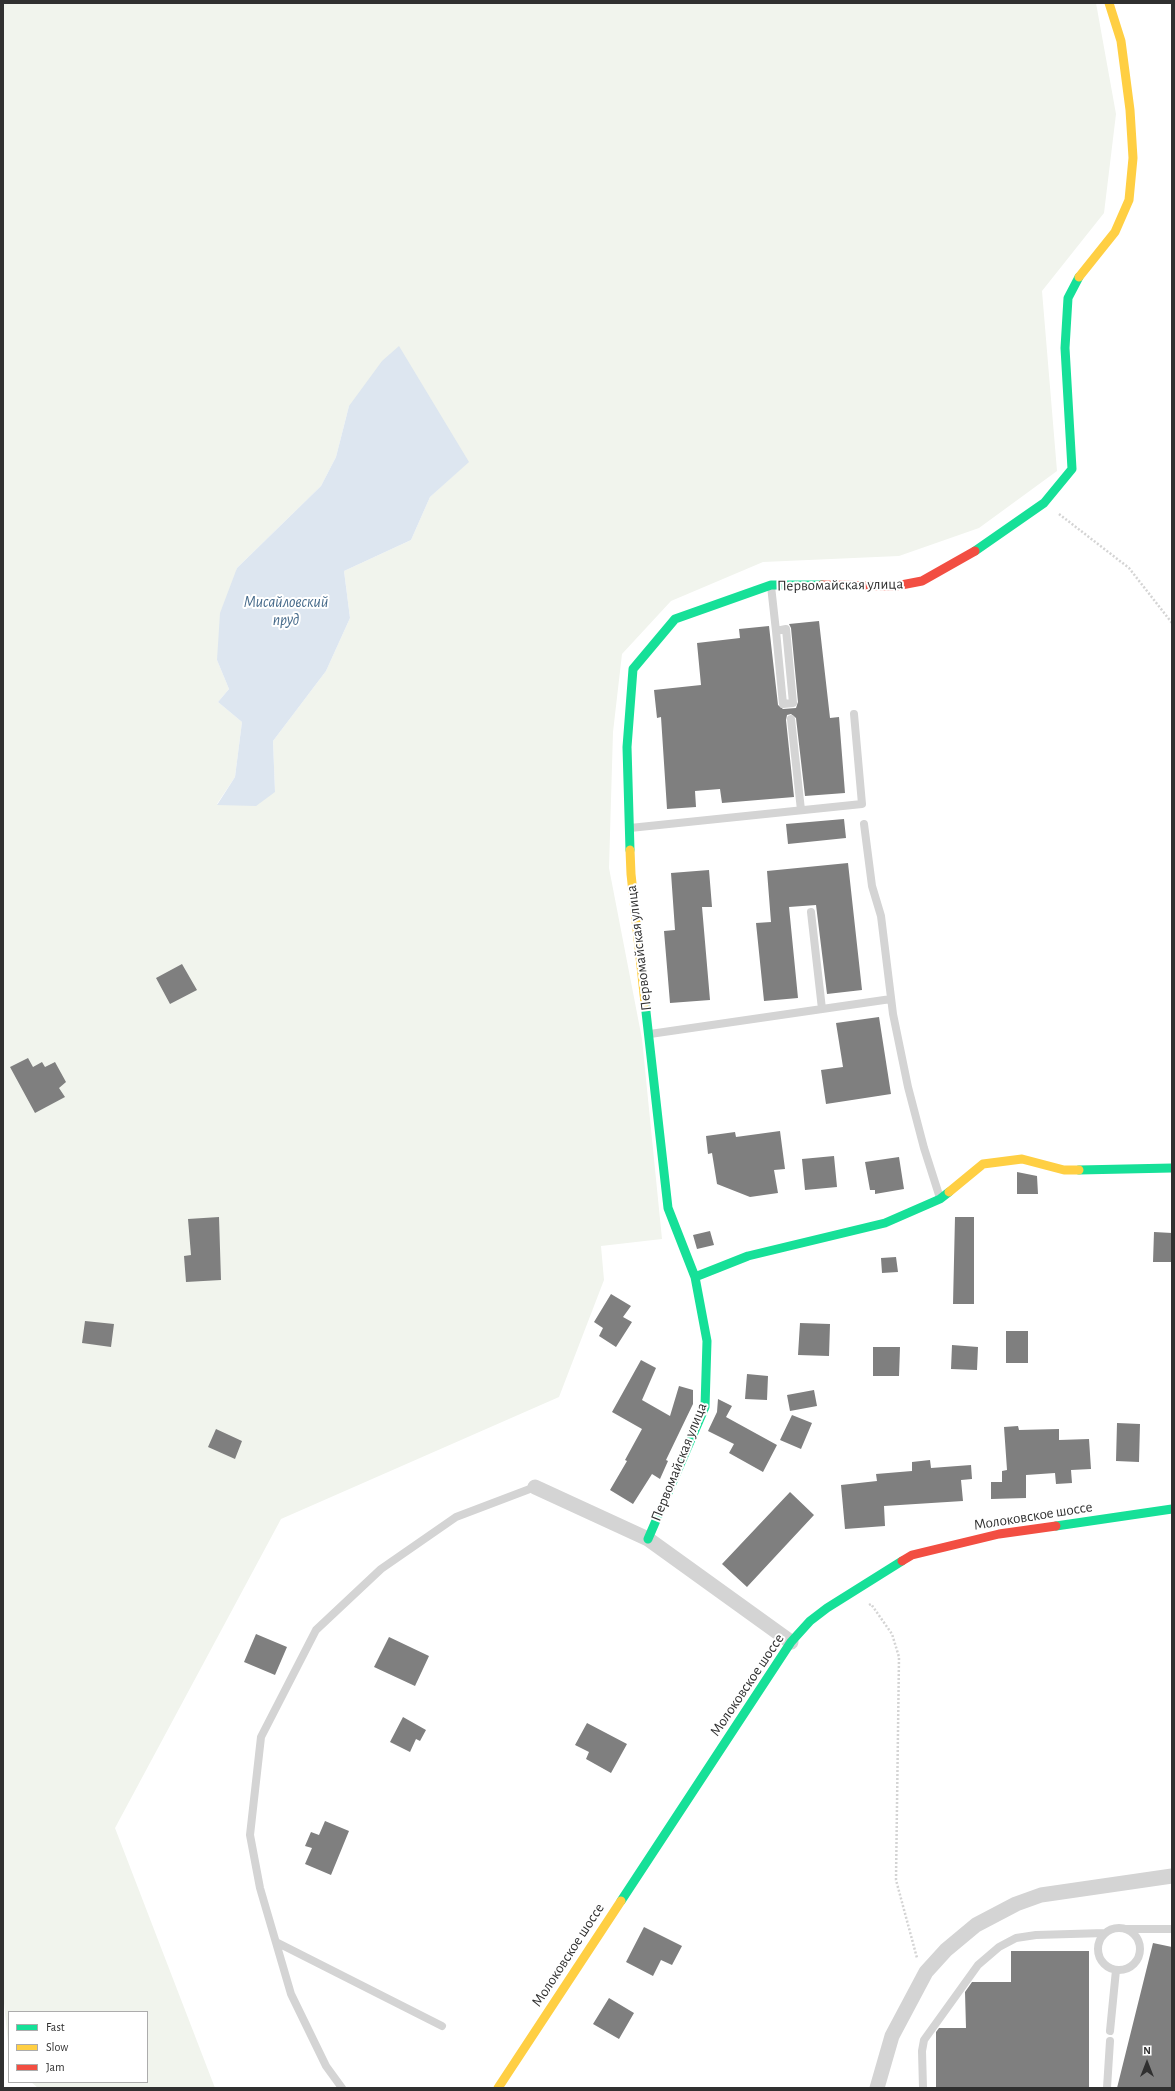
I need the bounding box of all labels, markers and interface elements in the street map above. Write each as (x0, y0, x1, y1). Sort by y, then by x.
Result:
street label: Первомайская улица (777, 575, 903, 595)
water label: Мисайловский пруд (244, 592, 328, 630)
street label: Первомайская улица (622, 884, 656, 1012)
street label: Первомайская улица (647, 1400, 711, 1524)
street label: Молоковское шоссе (972, 1498, 1094, 1534)
street label: Молоковское шоссе (706, 1630, 788, 1740)
street label: Молоковское шоссе (528, 1900, 608, 2010)
legend (8, 2011, 148, 2083)
text: Fast (46, 2021, 65, 2033)
text: Slow (46, 2041, 68, 2053)
north arrow (1127, 2043, 1167, 2083)
text: N (1143, 2045, 1151, 2056)
text: Jam (46, 2061, 65, 2073)

